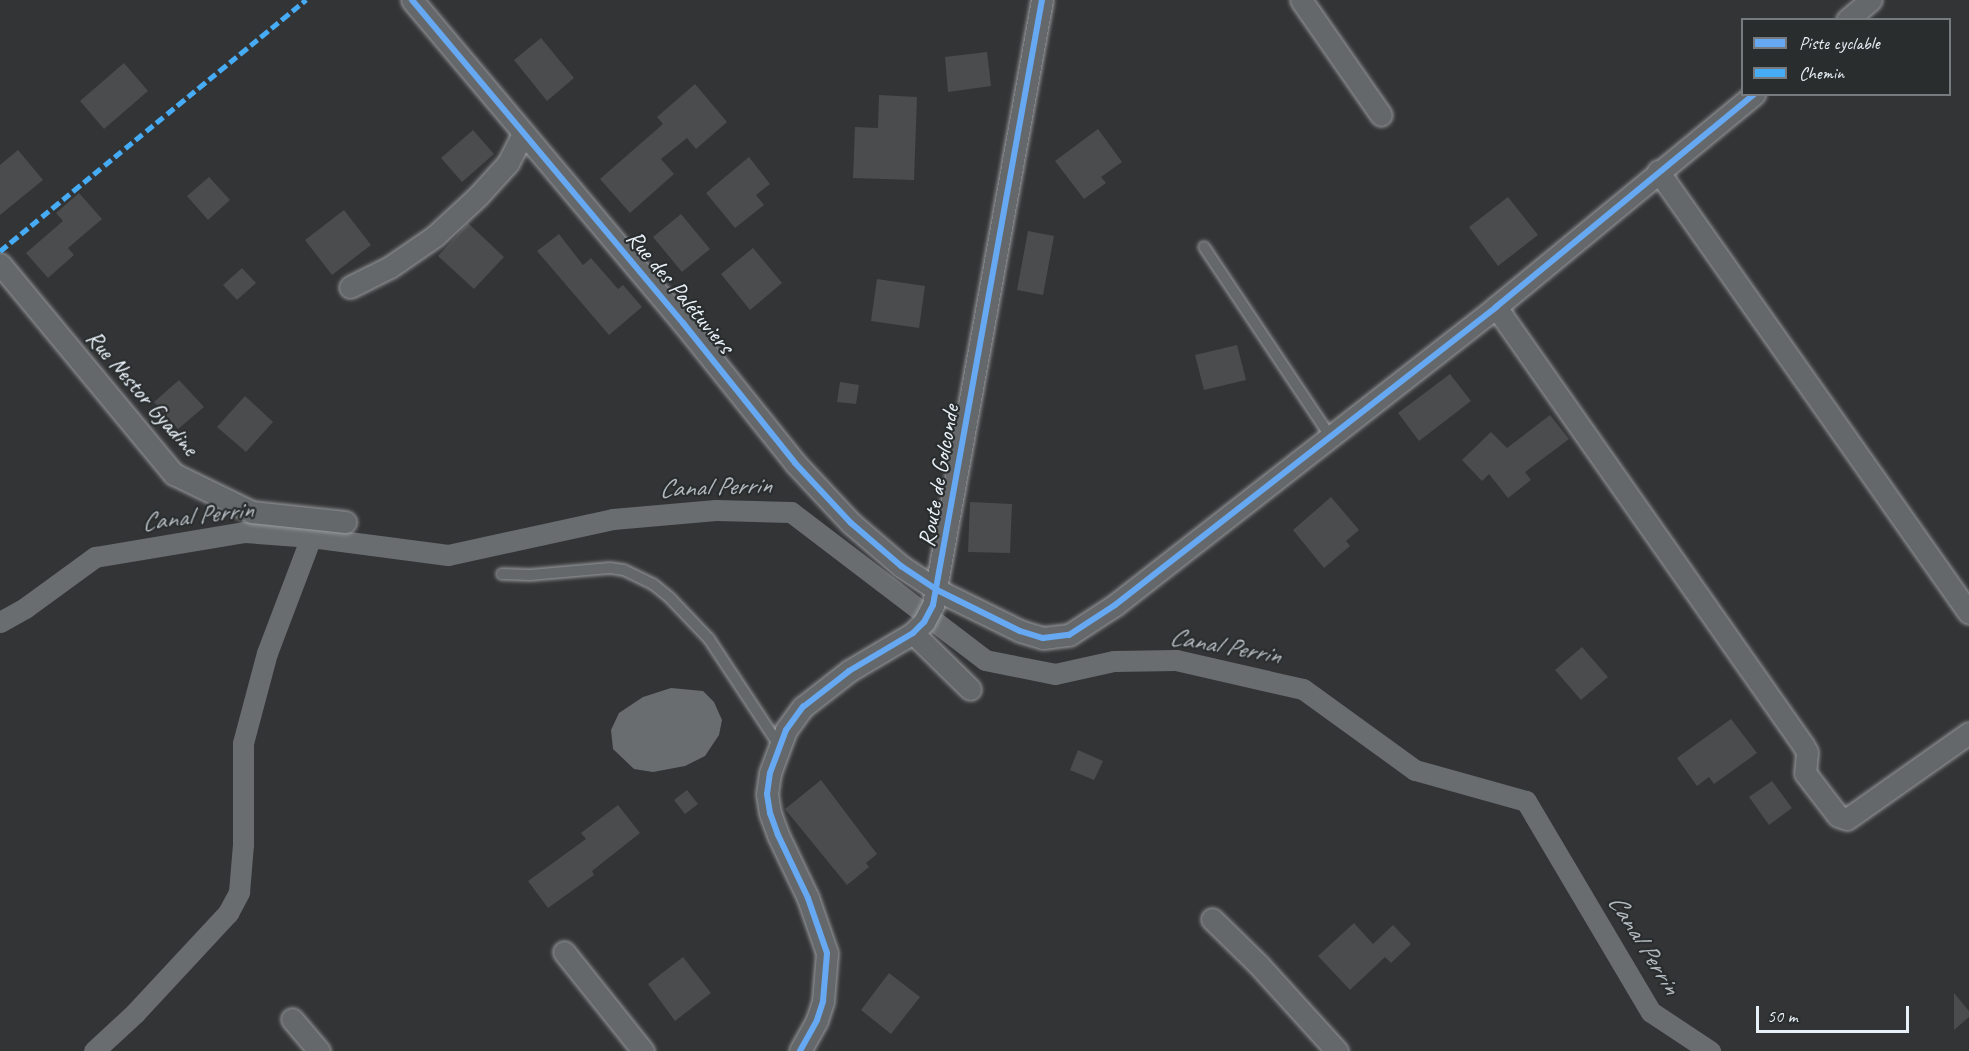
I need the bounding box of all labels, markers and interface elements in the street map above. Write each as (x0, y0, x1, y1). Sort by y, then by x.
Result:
legend (1741, 18, 1951, 96)
text: Piste cyclable (1799, 32, 1880, 54)
text: Chemin (1799, 62, 1844, 84)
street label: Rue des Palétuviers (620, 224, 740, 360)
street label: Rue Nestor Gyadine (79, 324, 205, 462)
street label: Route de Golconde (912, 403, 966, 549)
water label: Canal Perrin (659, 469, 771, 505)
water label: Canal Perrin (140, 494, 254, 538)
water label: Canal Perrin (1167, 621, 1283, 671)
water label: Canal Perrin (1601, 888, 1687, 1000)
scale bar (1759, 994, 1912, 1032)
text: 50 m (1767, 1005, 1798, 1027)

